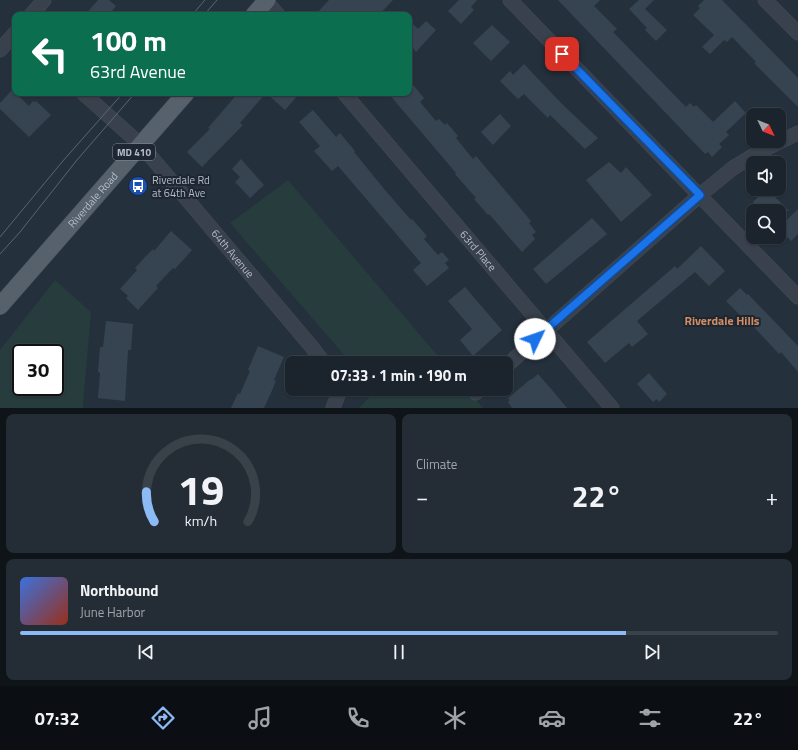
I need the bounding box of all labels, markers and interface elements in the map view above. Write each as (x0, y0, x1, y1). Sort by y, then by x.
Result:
text: 100 m (90, 19, 167, 62)
icon: left (24, 28, 76, 80)
pin (545, 37, 579, 71)
icon: arrive (551, 43, 573, 65)
text: 63rd Avenue (90, 58, 186, 85)
north arrow (746, 108, 786, 148)
map controls (746, 108, 786, 244)
road number: MD 410 (113, 144, 155, 160)
button: sound (746, 156, 786, 196)
street label: Riverdale Road (64, 168, 122, 231)
place label: Riverdale Rd at 64th Ave (152, 172, 210, 201)
bus stop icon: Riverdale Rd at 64th Ave (127, 175, 149, 197)
button: search (746, 204, 786, 244)
street label: 64th Avenue (208, 226, 258, 282)
street label: 63rd Place (456, 227, 500, 275)
district label: Riverdale Hills (684, 311, 760, 330)
position arrow (514, 318, 556, 360)
speed limit sign: 30 (12, 344, 64, 396)
text: 07:33 · 1 min · 190 m (331, 364, 467, 387)
text: Climate (416, 454, 457, 474)
text: 19 (178, 457, 224, 520)
text: 22° (572, 473, 622, 519)
text: − (416, 480, 428, 514)
text: + (766, 480, 778, 514)
text: km/h (185, 509, 217, 531)
text: Northbound (80, 579, 159, 602)
text: June Harbor (80, 602, 145, 622)
icon: previous (135, 641, 157, 663)
icon: pause (388, 641, 410, 663)
icon: next (641, 641, 663, 663)
icon: directions (149, 704, 177, 732)
icon: music (246, 704, 274, 732)
icon: phone (344, 704, 372, 732)
icon: climate (441, 704, 469, 732)
icon: car (538, 704, 566, 732)
icon: filters (636, 704, 664, 732)
text: 07:32 (35, 705, 80, 732)
text: 22° (733, 705, 763, 732)

